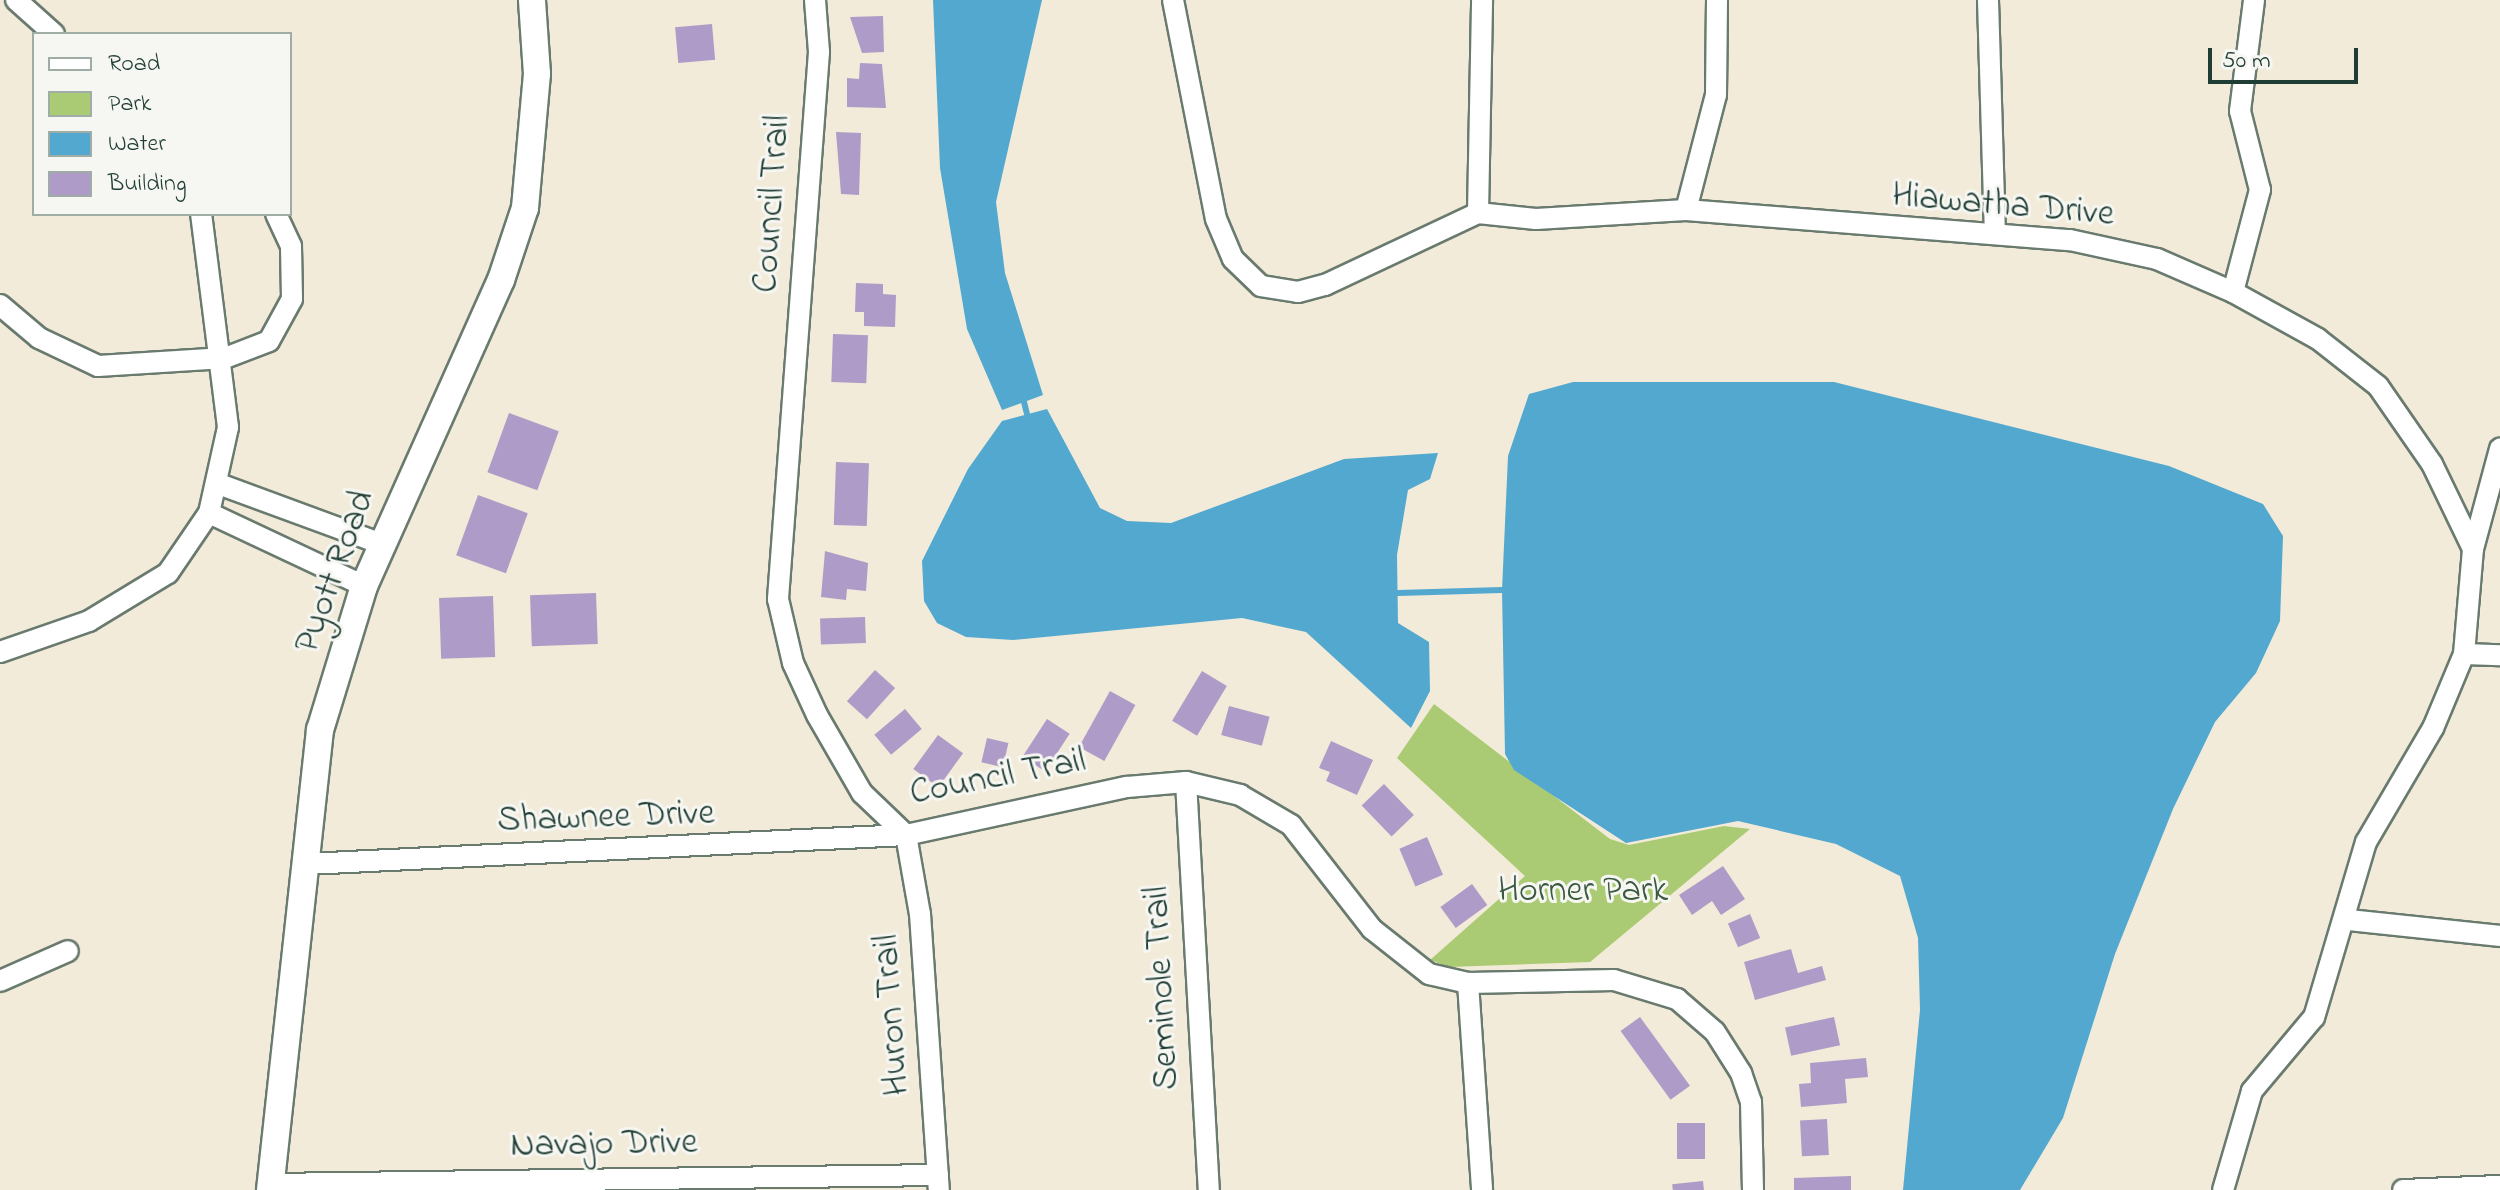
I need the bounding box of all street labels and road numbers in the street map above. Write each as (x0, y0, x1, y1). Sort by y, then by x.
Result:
street label: Council Trail (745, 114, 801, 294)
street label: Hiawatha Drive (1890, 175, 2116, 237)
street label: Pyott Road (287, 485, 385, 659)
street label: Council Trail (907, 740, 1089, 816)
street label: Shawnee Drive (497, 793, 715, 843)
street label: Seminole Trail (1136, 885, 1190, 1091)
street label: Huron Trail (866, 933, 920, 1097)
street label: Navajo Drive (510, 1122, 698, 1168)

